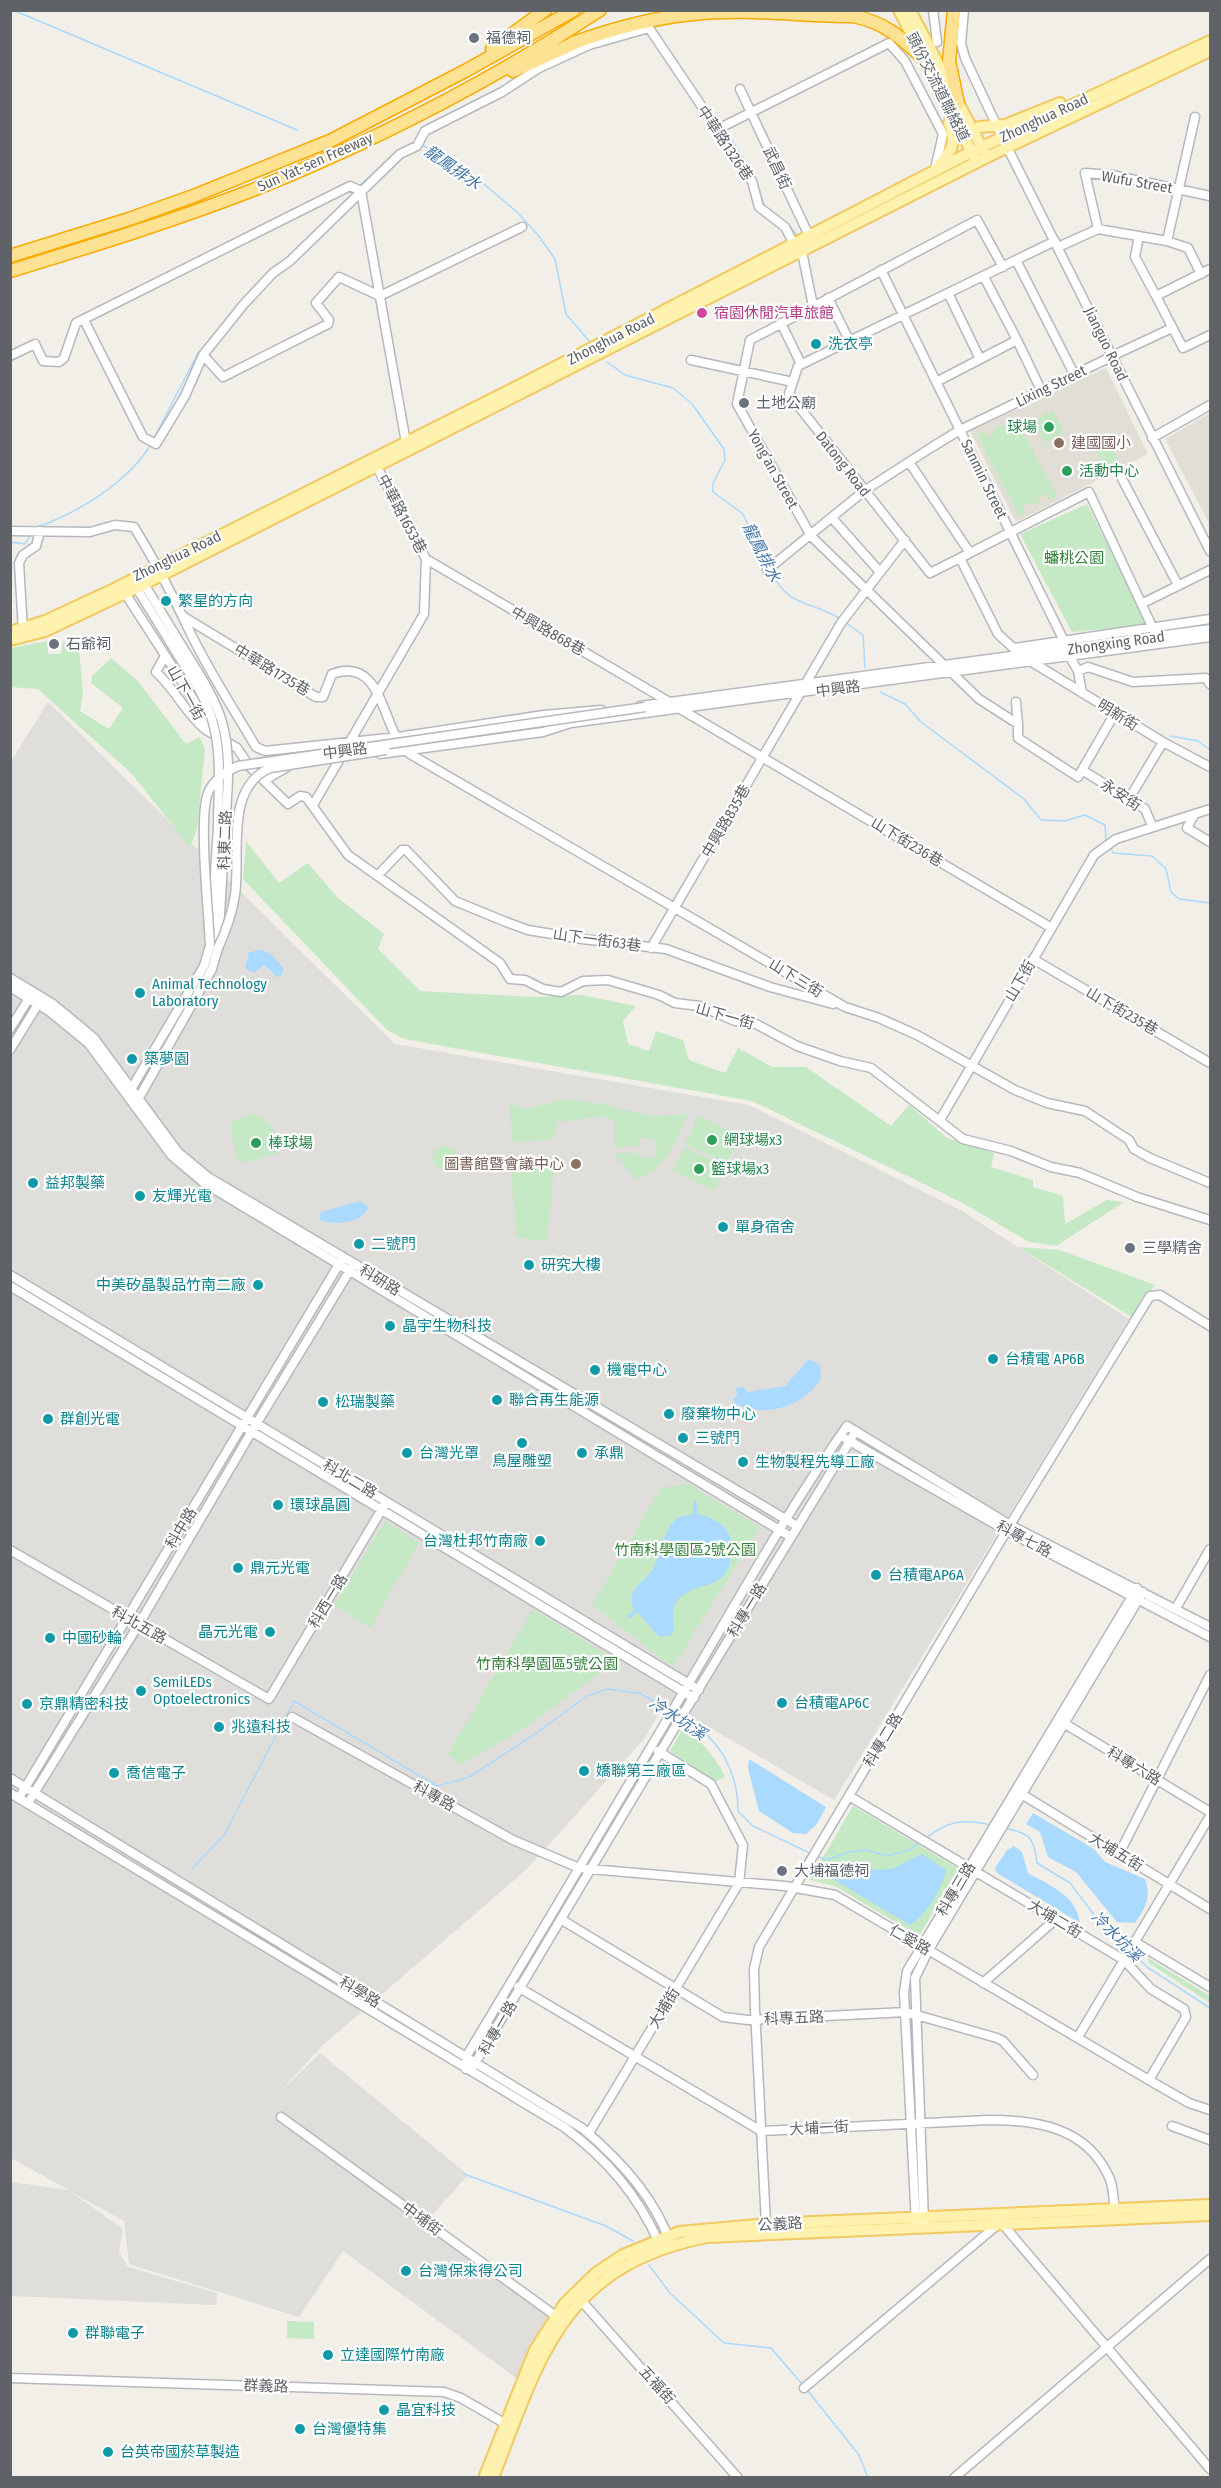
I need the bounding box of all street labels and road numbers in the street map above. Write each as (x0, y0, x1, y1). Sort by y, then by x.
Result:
street label: 頭份交流道聯絡道 (903, 29, 973, 145)
street label: Zhonghua Road (997, 90, 1091, 146)
street label: 中華路1326巷 (693, 102, 757, 184)
street label: Sun Yat-sen Freeway (254, 128, 376, 196)
street label: 武昌街 (759, 144, 795, 192)
street label: Wufu Street (1100, 167, 1174, 197)
street label: Jianguo Road (1080, 304, 1132, 384)
street label: Zhonghua Road (564, 309, 658, 369)
street label: Lixing Street (1013, 361, 1089, 411)
street label: Yong’an Street (744, 426, 802, 512)
street label: Datong Road (812, 428, 874, 500)
street label: Sanmin Street (957, 436, 1011, 522)
street label: 中華路1653巷 (374, 471, 430, 557)
street label: Zhonghua Road (130, 527, 224, 585)
street label: 中興路868巷 (508, 603, 588, 659)
street label: Zhongxing Road (1066, 627, 1166, 659)
street label: 中華路1735巷 (231, 640, 313, 700)
street label: 山下一街 (164, 662, 208, 724)
street label: 中興路 (814, 677, 862, 701)
street label: 明新街 (1094, 696, 1142, 734)
street label: 中興路 (321, 739, 369, 763)
street label: 永安街 (1097, 775, 1145, 815)
street label: 中興路835巷 (698, 781, 754, 861)
street label: 科東二路 (215, 810, 235, 870)
street label: 山下街236巷 (868, 813, 946, 871)
street label: 山下一街63巷 (552, 925, 642, 955)
street label: 山下三街 (766, 955, 826, 1001)
street label: 山下街 (1001, 957, 1039, 1005)
street label: 山下街235巷 (1083, 983, 1161, 1039)
street label: 山下一街 (694, 999, 756, 1033)
street label: 科研路 (356, 1261, 404, 1299)
street label: 科北二路 (320, 1456, 380, 1502)
street label: 科中路 (162, 1504, 200, 1552)
street label: 科專七路 (993, 1517, 1055, 1561)
street label: 科西一路 (305, 1571, 351, 1631)
street label: 科專一路 (724, 1580, 770, 1640)
street label: 科北五路 (108, 1603, 170, 1647)
street label: 科專二路 (860, 1710, 906, 1770)
street label: 科專六路 (1104, 1743, 1164, 1789)
street label: 科專路 (410, 1777, 458, 1815)
street label: 大埔五街 (1086, 1829, 1146, 1875)
street label: 科專三路 (933, 1859, 979, 1919)
street label: 大埔二街 (1025, 1896, 1085, 1942)
street label: 仁愛路 (886, 1921, 934, 1959)
street label: 科學路 (336, 1973, 384, 2011)
street label: 大埔街 (645, 1984, 683, 2032)
street label: 科專一路 (475, 1998, 521, 2058)
street label: 科專五路 (764, 2007, 824, 2029)
street label: 大埔一街 (789, 2117, 849, 2139)
street label: 中埔街 (399, 2198, 445, 2240)
street label: 公義路 (757, 2214, 803, 2234)
street label: 五福街 (635, 2362, 679, 2408)
street label: 群義路 (243, 2376, 289, 2396)

